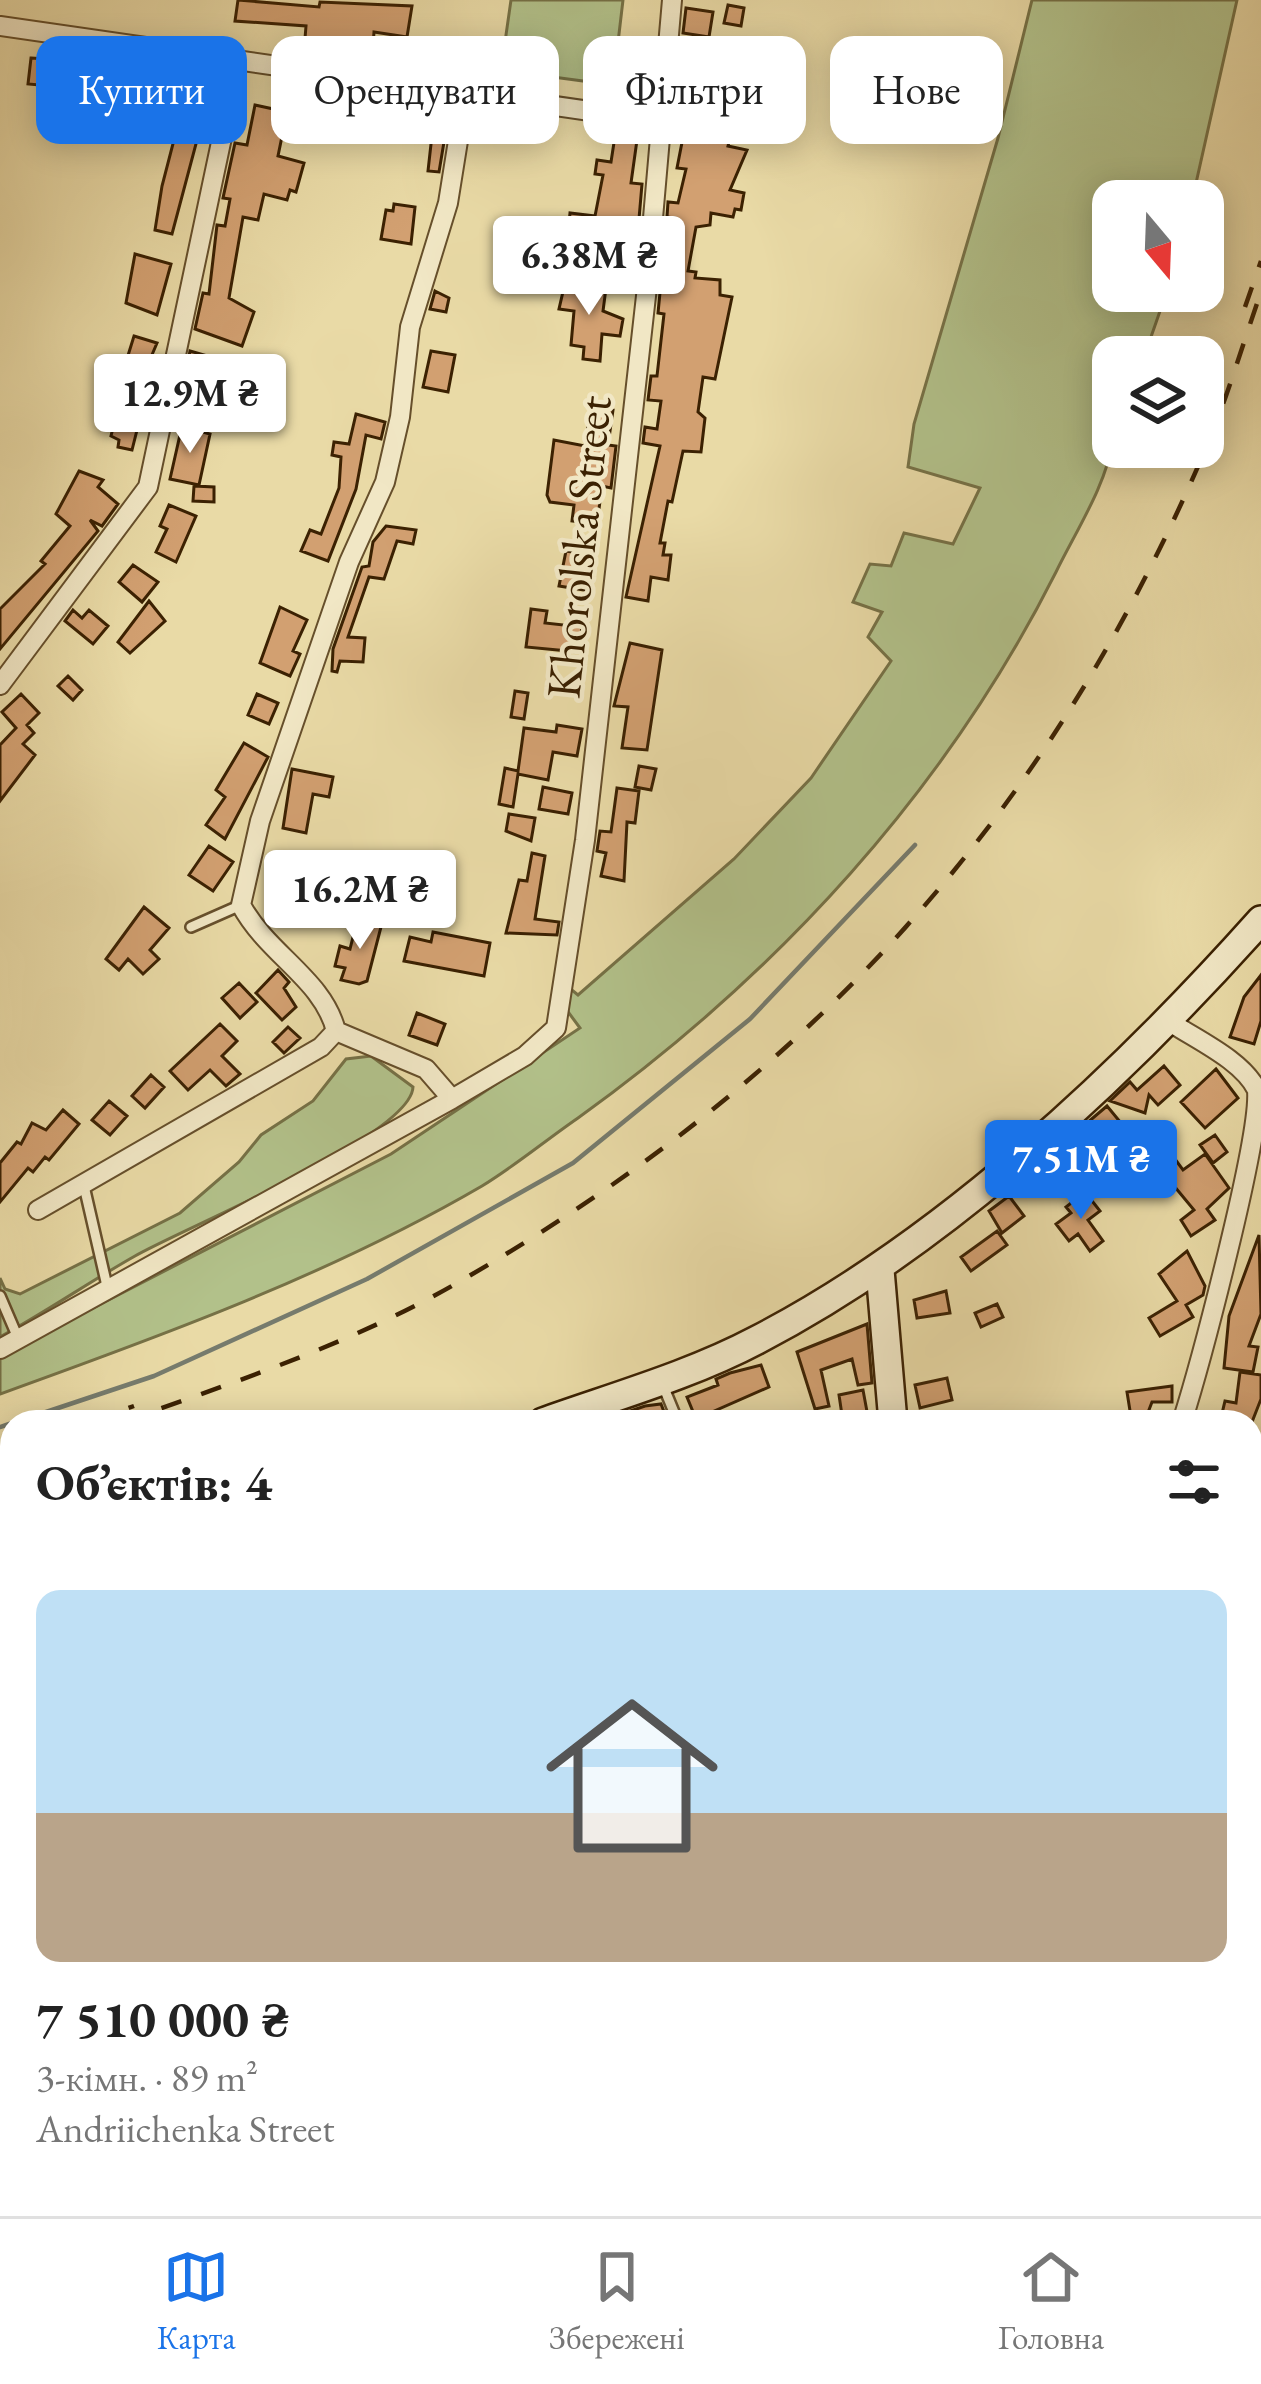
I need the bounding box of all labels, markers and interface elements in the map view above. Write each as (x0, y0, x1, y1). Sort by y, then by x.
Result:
chip: Купити (36, 36, 247, 144)
chip: Орендувати (271, 36, 559, 144)
chip: Фільтри (583, 36, 806, 144)
chip: Нове (830, 36, 1003, 144)
north arrow (1092, 180, 1224, 312)
map controls (1092, 180, 1224, 468)
pin: 6.38M ₴ (478, 216, 700, 318)
text: 6.38M ₴ (520, 229, 658, 280)
button: layers (1092, 336, 1224, 468)
pin: 12.9M ₴ (79, 354, 301, 456)
text: 12.9M ₴ (121, 367, 259, 418)
street label: Khorolska Street (531, 393, 625, 701)
pin: 16.2M ₴ (249, 850, 471, 952)
text: 16.2M ₴ (291, 863, 429, 914)
pin: 7.51M ₴ (970, 1120, 1192, 1222)
text: 7.51M ₴ (1012, 1133, 1150, 1184)
text: Об’єктів: 4 (36, 1449, 272, 1515)
icon: filters (1161, 1449, 1227, 1515)
icon: home (524, 1668, 740, 1884)
text: 7 510 000 ₴ (36, 1986, 289, 2052)
text: 3-кімн. · 89 m² (36, 2052, 258, 2103)
text: Andriichenka Street (36, 2103, 335, 2154)
tab: Карта (157, 2244, 236, 2359)
tab: Збережені (549, 2244, 685, 2359)
tab: Головна (998, 2244, 1104, 2359)

